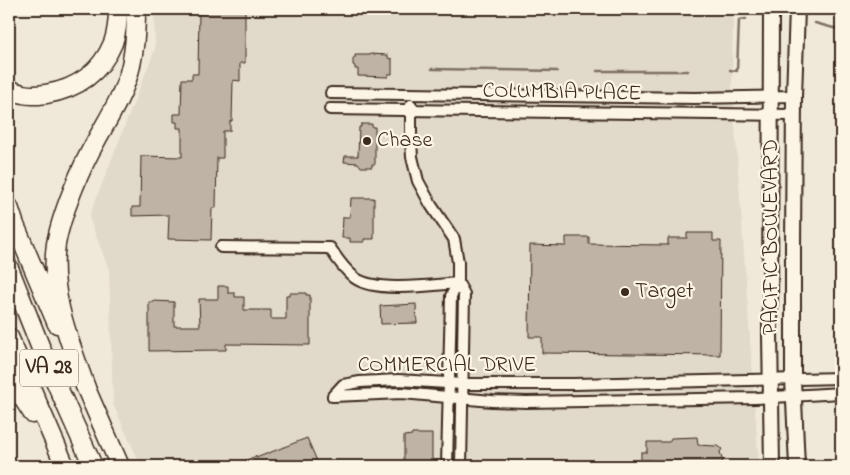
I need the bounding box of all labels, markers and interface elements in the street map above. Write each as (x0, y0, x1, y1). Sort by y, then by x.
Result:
street label: COLUMBIA PLACE (482, 76, 642, 110)
place label: Chase (377, 125, 433, 157)
marker: Chase (361, 135, 373, 147)
street label: PACIFIC BOULEVARD (756, 139, 788, 335)
place label: Target (635, 276, 694, 309)
marker: Target (619, 286, 631, 298)
road number: VA 28 (20, 349, 78, 386)
street label: COMMERCIAL DRIVE (358, 350, 536, 382)

